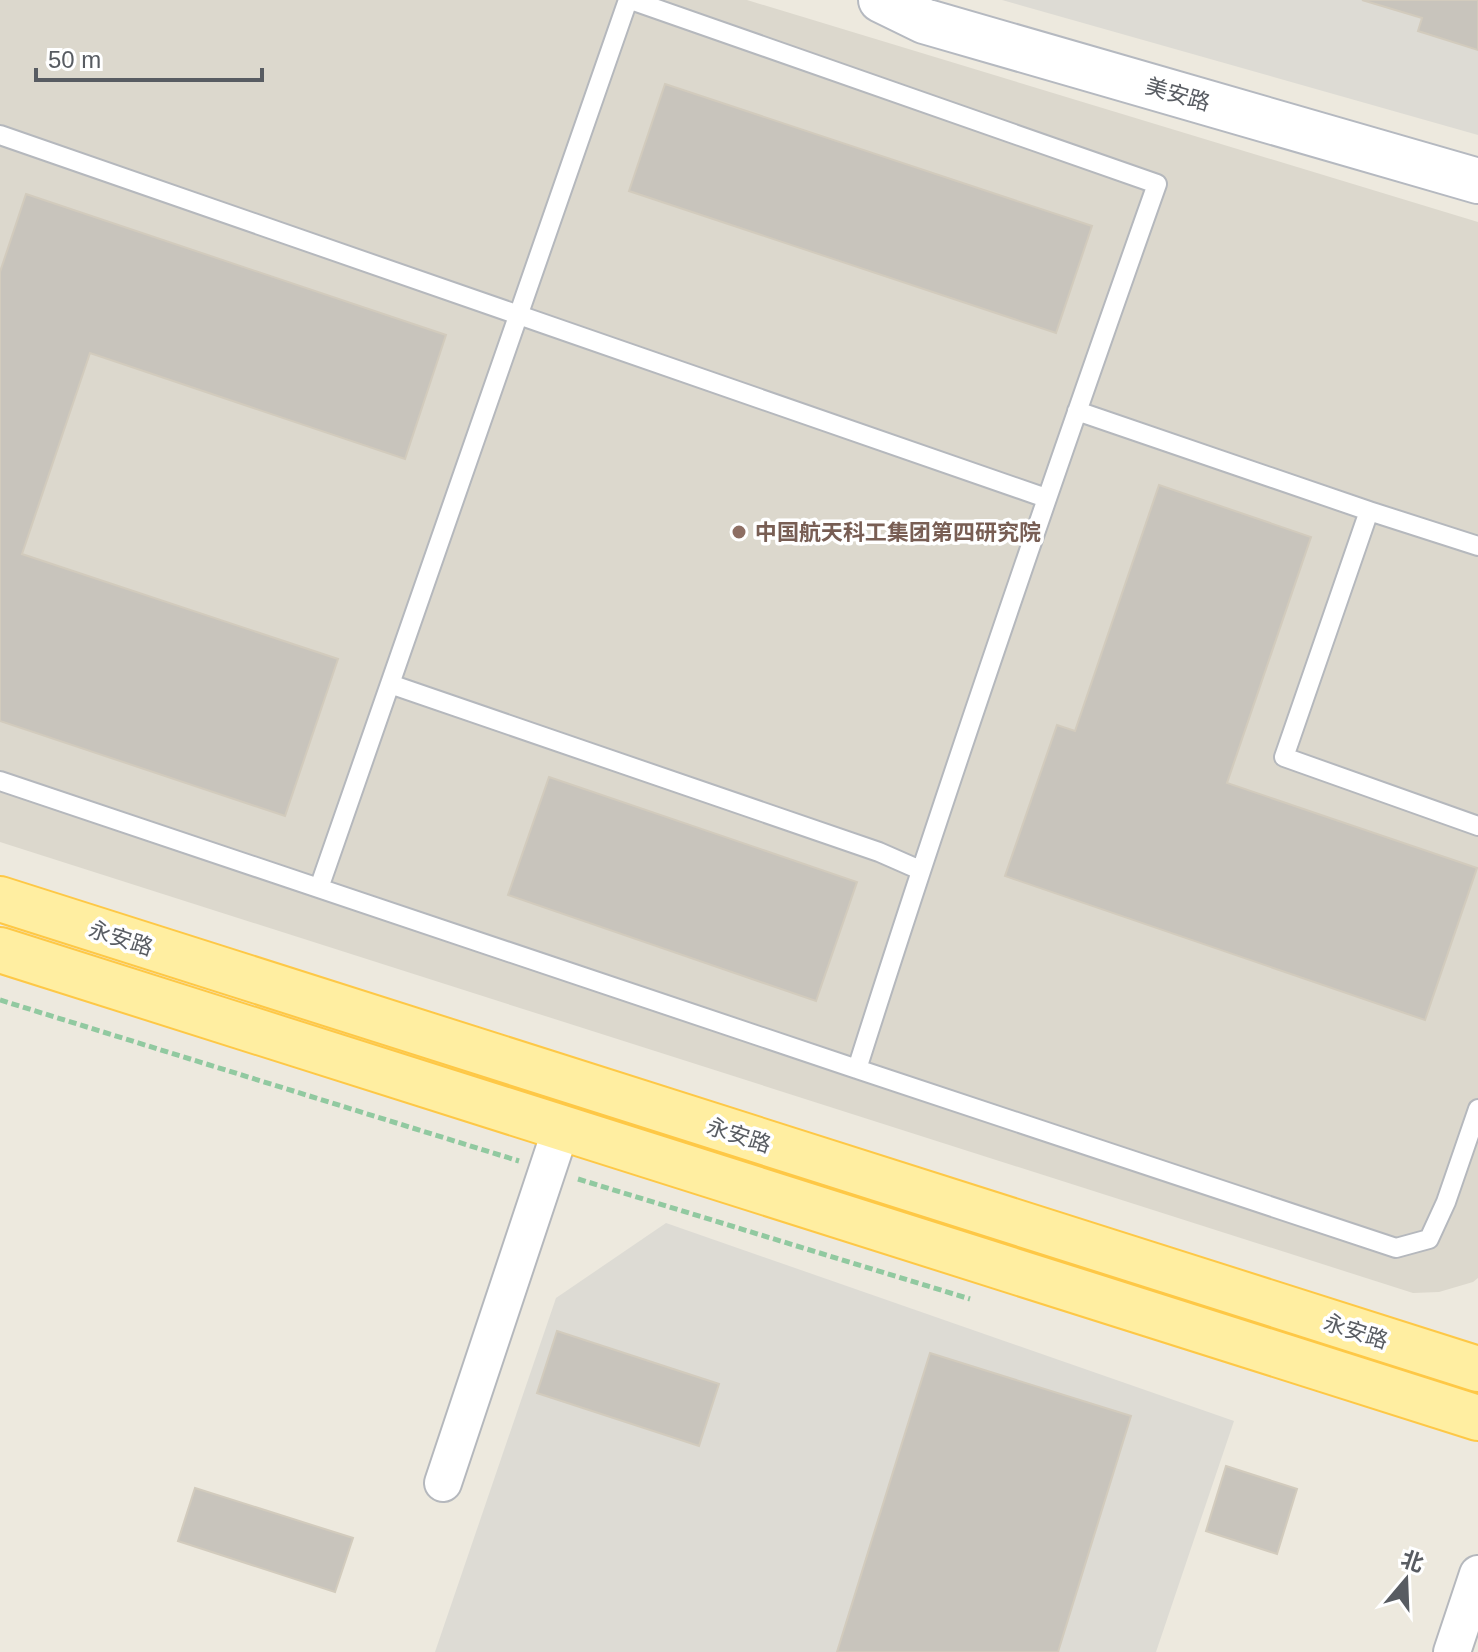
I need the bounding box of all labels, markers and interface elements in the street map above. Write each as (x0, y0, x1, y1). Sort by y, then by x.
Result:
scale bar (36, 32, 262, 82)
text: 50 m (48, 46, 101, 73)
street label: 美安路 (1143, 73, 1213, 116)
place label: 中国航天科工集团第四研究院 (755, 520, 1041, 545)
marker: 中国航天科工集团第四研究院 (730, 523, 748, 541)
street label: 永安路 (86, 916, 156, 961)
street label: 永安路 (704, 1113, 774, 1158)
street label: 永安路 (1321, 1309, 1391, 1354)
north arrow (1366, 1540, 1446, 1620)
text: 北 (1398, 1546, 1427, 1577)

